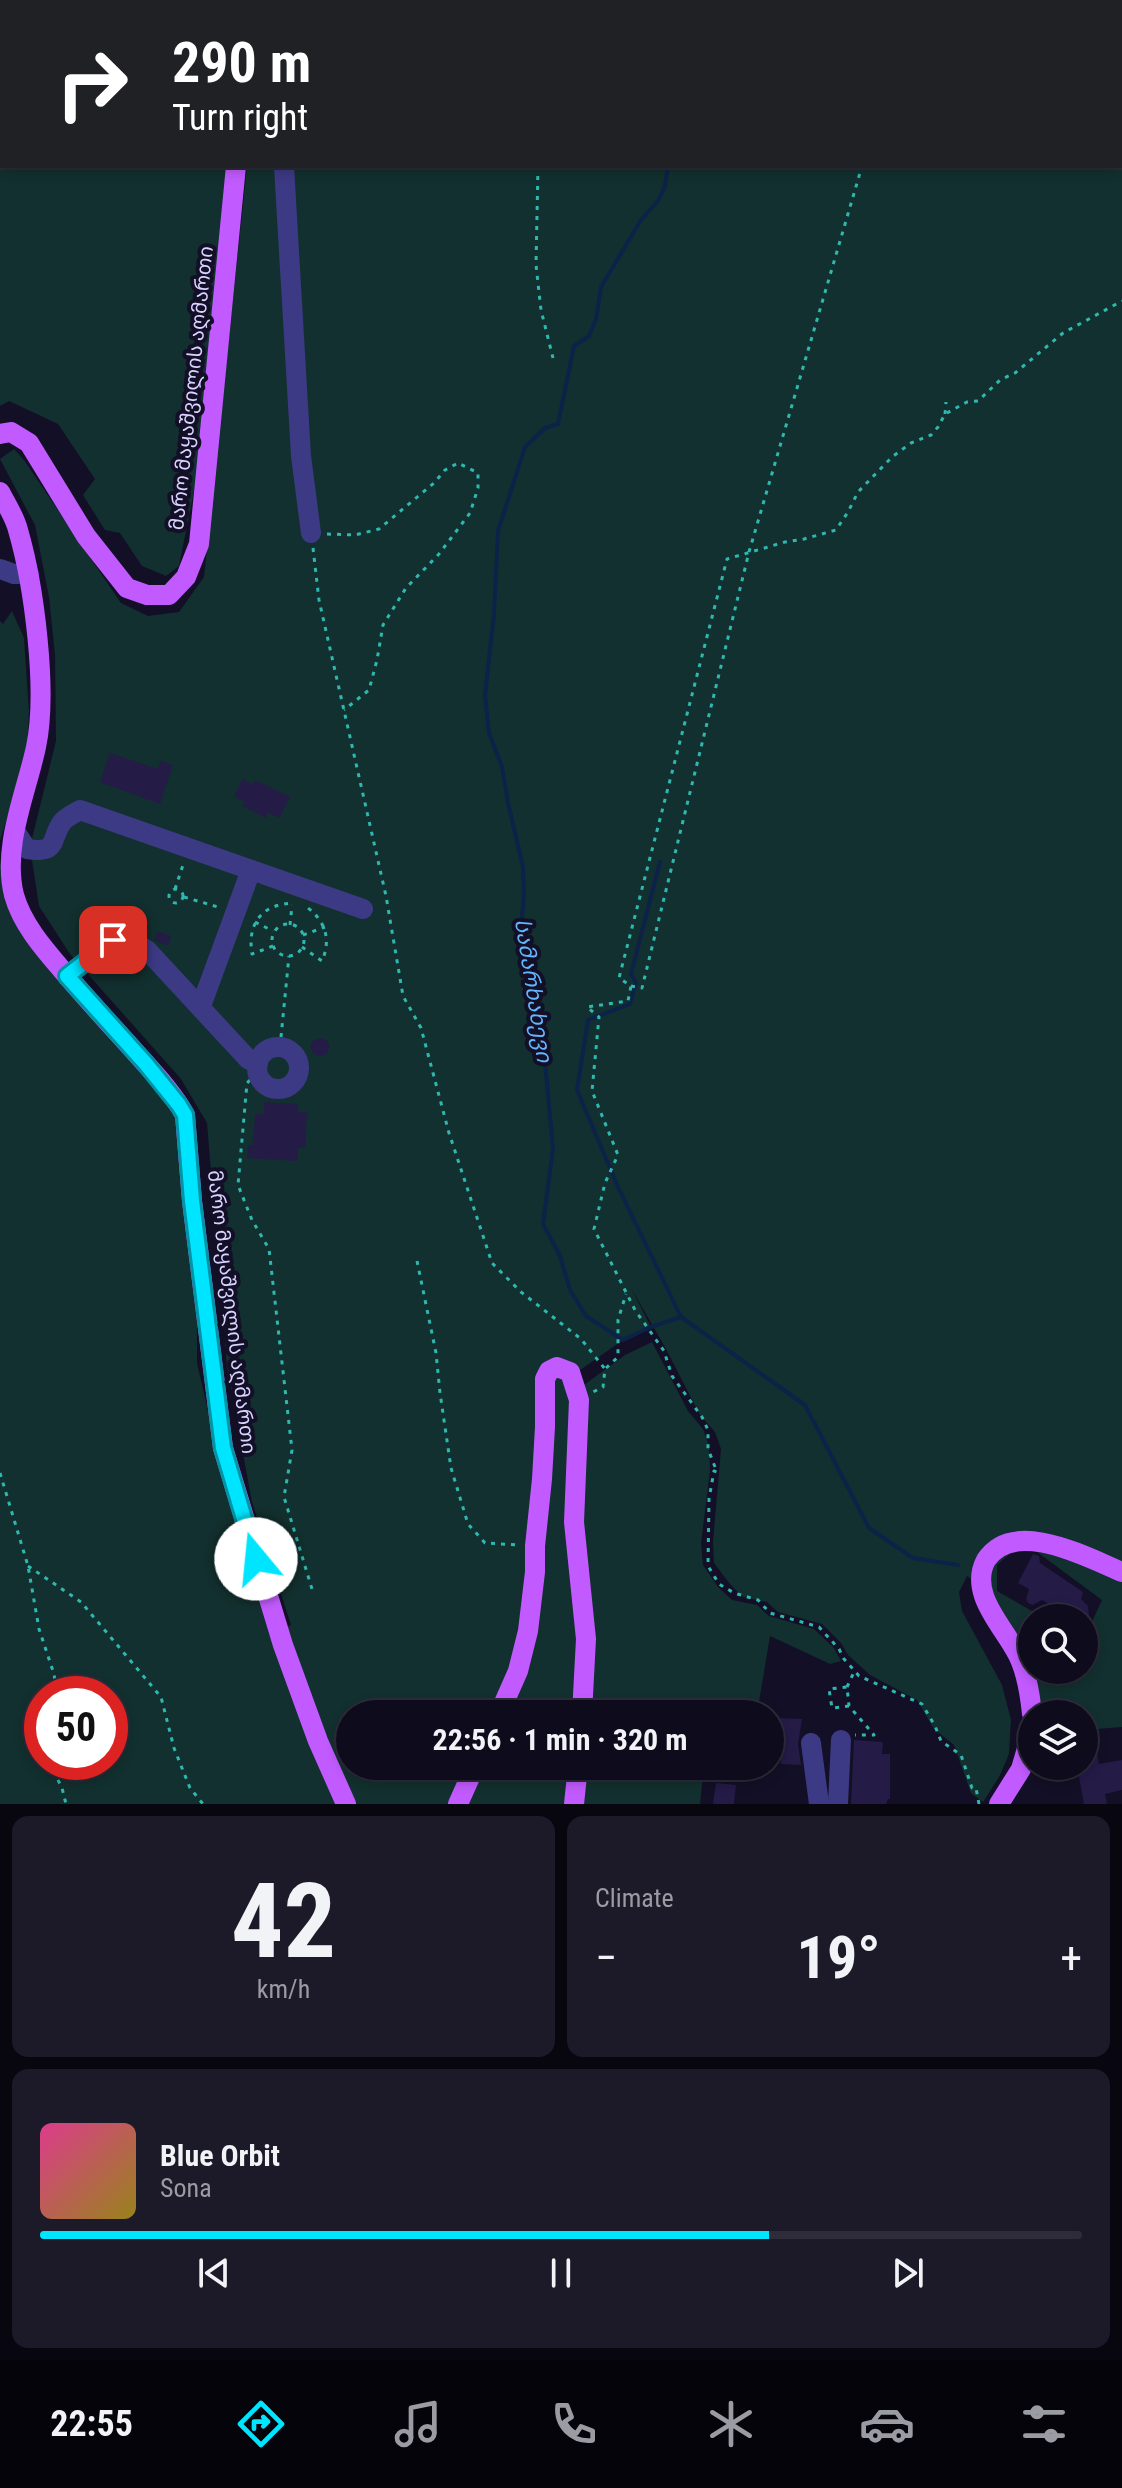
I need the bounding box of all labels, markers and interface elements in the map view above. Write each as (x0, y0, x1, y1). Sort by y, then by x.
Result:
text: 290 m (172, 30, 311, 96)
icon: right (40, 32, 144, 136)
text: Turn right (172, 97, 308, 139)
street label: მარო მაყაშვილის აღმართი (164, 245, 219, 531)
pin (79, 906, 147, 974)
water label: სამარხახევი (509, 916, 557, 1065)
icon: arrive (91, 918, 135, 962)
street label: მარო მაყაშვილის აღმართი (202, 1169, 261, 1455)
position arrow (214, 1517, 298, 1601)
map controls (1018, 1604, 1098, 1780)
button: search (1018, 1604, 1098, 1684)
speed limit sign: 50 (24, 1676, 128, 1780)
button: layers (1018, 1700, 1098, 1780)
text: 22:56 · 1 min · 320 m (433, 1722, 687, 1757)
text: 42 (231, 1861, 336, 1982)
text: Climate (595, 1883, 674, 1913)
text: 19° (797, 1922, 881, 1993)
text: − (595, 1932, 617, 1984)
text: + (1060, 1932, 1082, 1984)
text: km/h (257, 1974, 310, 2004)
text: Blue Orbit (160, 2138, 280, 2173)
text: Sona (160, 2173, 212, 2203)
icon: previous (192, 2251, 236, 2295)
icon: pause (539, 2251, 583, 2295)
icon: next (886, 2251, 930, 2295)
icon: directions (233, 2396, 289, 2452)
icon: music (390, 2396, 446, 2452)
icon: phone (546, 2396, 602, 2452)
icon: climate (703, 2396, 759, 2452)
icon: car (859, 2396, 915, 2452)
icon: filters (1016, 2396, 1072, 2452)
text: 22:55 (50, 2403, 133, 2445)

